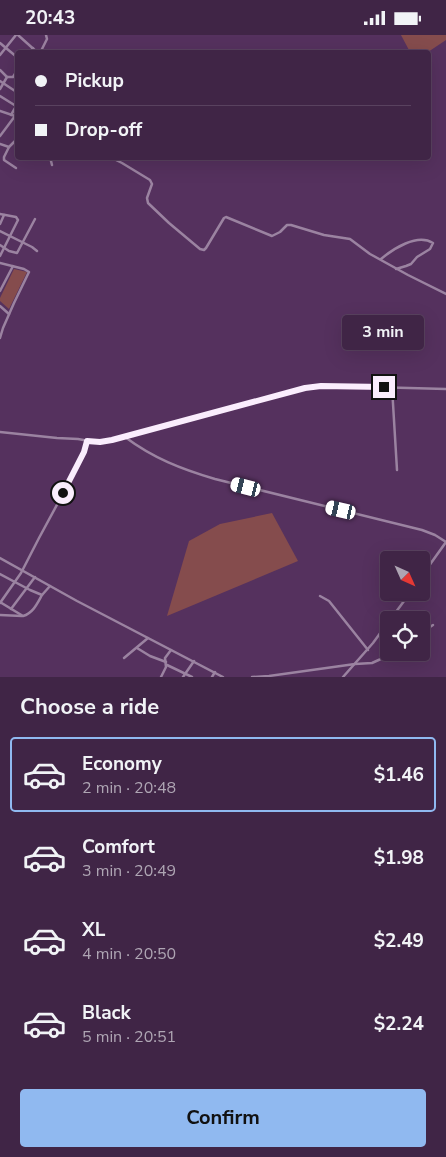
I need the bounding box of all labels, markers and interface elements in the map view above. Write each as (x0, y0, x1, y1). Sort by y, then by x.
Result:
text: 20:43 (25, 5, 75, 31)
text: Pickup (65, 68, 124, 94)
text: Drop-off (65, 117, 142, 143)
callout: 3 min (343, 315, 425, 349)
text: 3 min (362, 321, 404, 343)
route end (373, 376, 395, 398)
car (229, 476, 262, 498)
route start (52, 482, 74, 504)
car (324, 499, 357, 521)
north arrow (380, 551, 430, 601)
map controls (380, 551, 430, 661)
button: locate (380, 611, 430, 661)
text: Choose a ride (20, 692, 159, 722)
text: Economy (82, 751, 162, 777)
icon: car (22, 752, 67, 797)
text: $1.46 (374, 762, 424, 788)
text: 2 min · 20:48 (82, 777, 176, 799)
text: Comfort (82, 834, 155, 860)
icon: car (22, 835, 67, 880)
text: $1.98 (374, 845, 424, 871)
text: 3 min · 20:49 (82, 860, 176, 882)
text: XL (82, 917, 105, 943)
icon: car (22, 918, 67, 963)
text: $2.49 (374, 928, 424, 954)
text: 4 min · 20:50 (82, 943, 176, 965)
text: Black (82, 1000, 131, 1026)
icon: car (22, 1001, 67, 1046)
text: $2.24 (374, 1011, 424, 1037)
text: 5 min · 20:51 (82, 1026, 176, 1048)
button: Confirm (20, 1089, 426, 1147)

